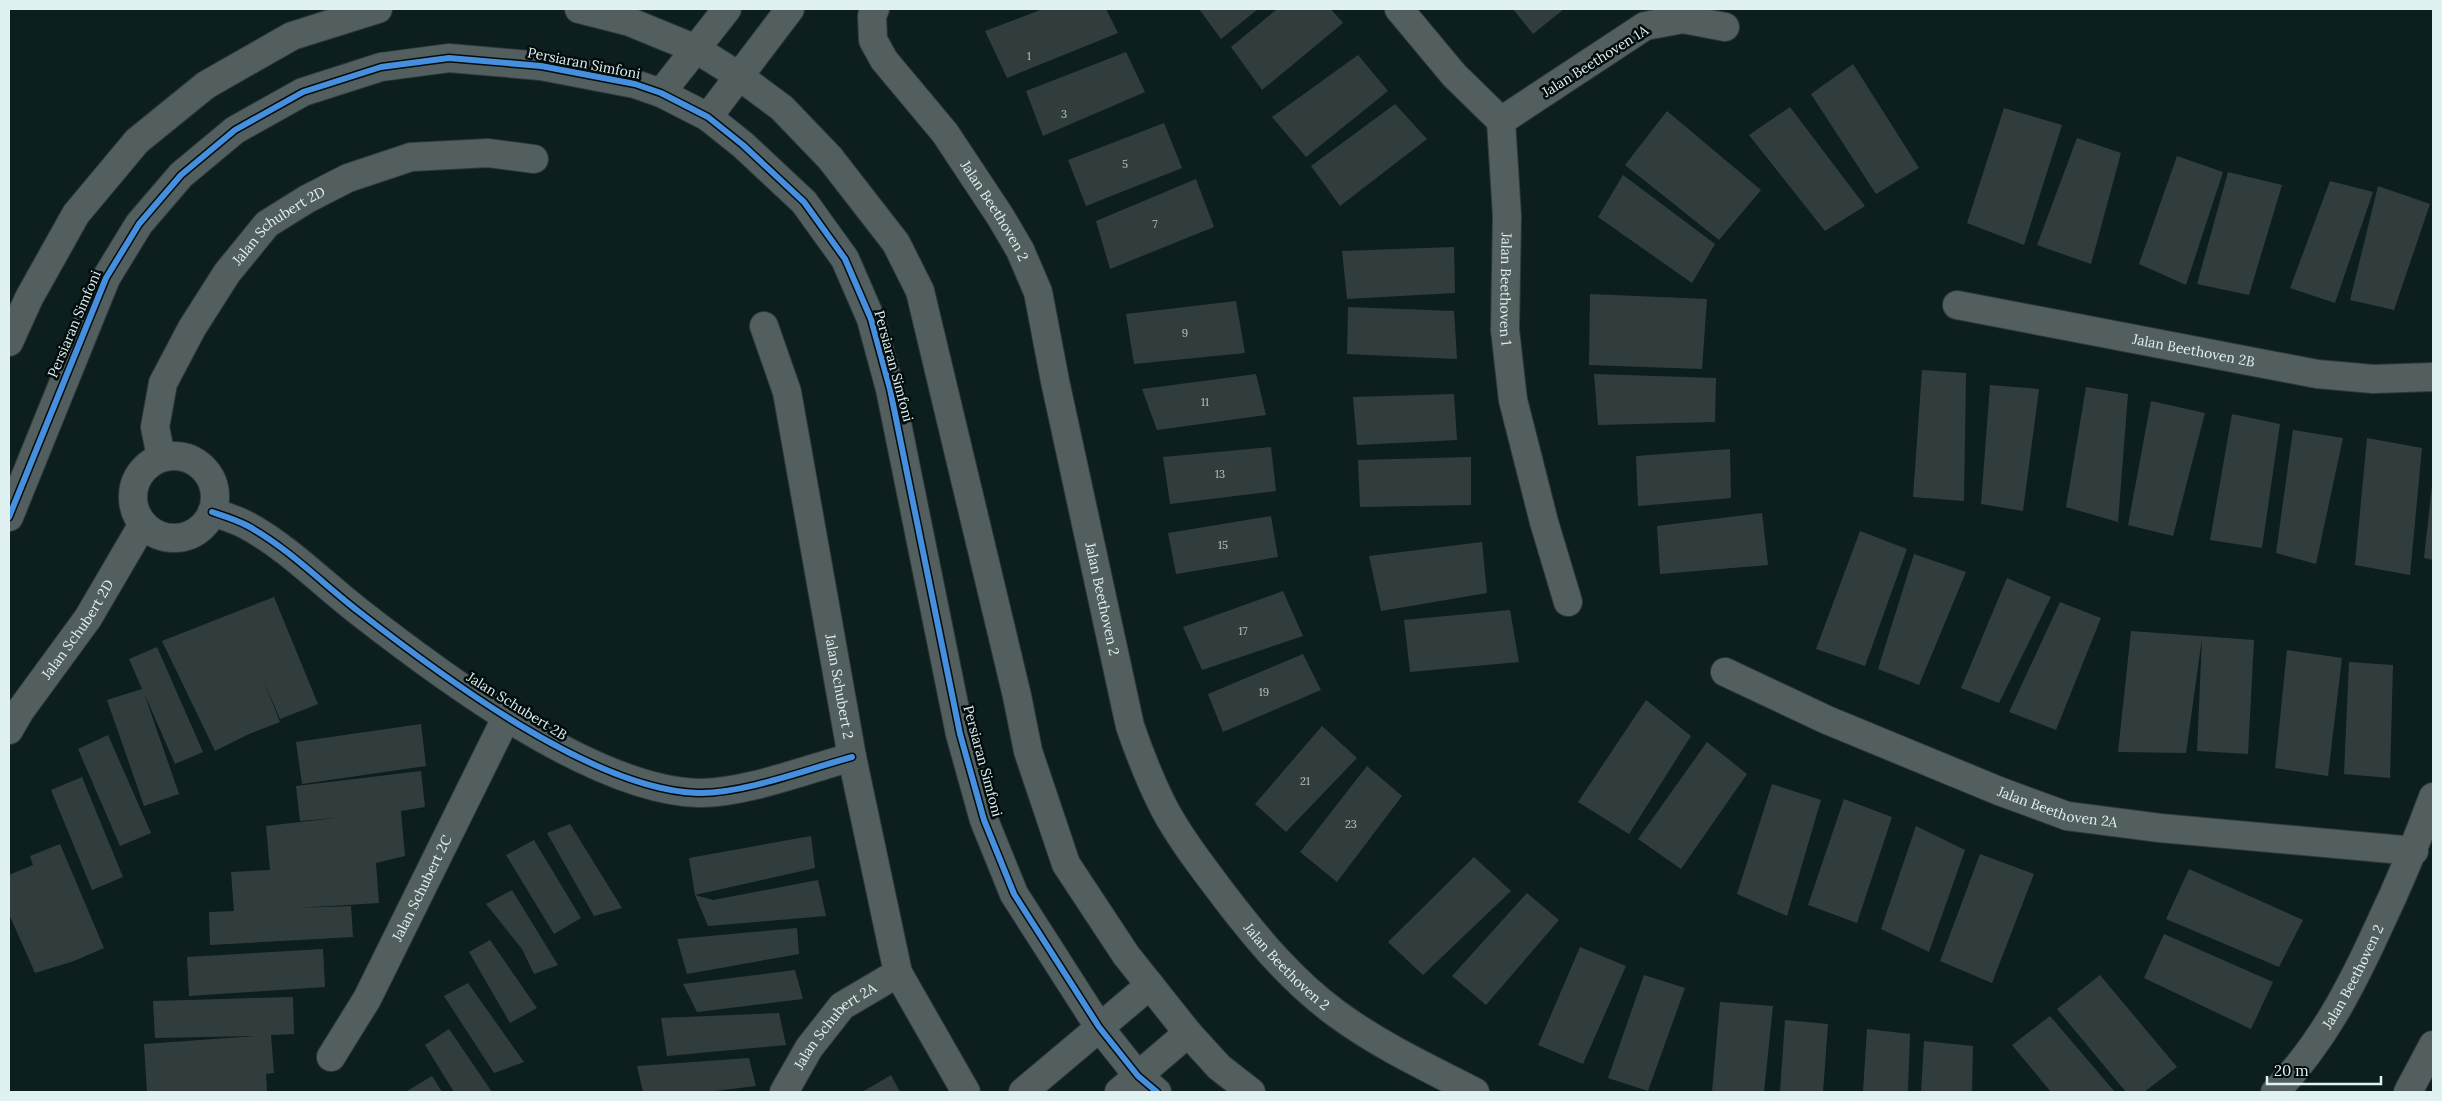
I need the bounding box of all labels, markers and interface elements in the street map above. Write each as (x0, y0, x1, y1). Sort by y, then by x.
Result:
street label: Jalan Beethoven 1A (1538, 21, 1652, 101)
street label: Persiaran Simfoni (526, 43, 642, 83)
house number: 1 (1027, 49, 1031, 63)
house number: 3 (1061, 107, 1067, 121)
street label: Jalan Beethoven 2 (956, 156, 1033, 264)
house number: 5 (1122, 157, 1128, 171)
street label: Jalan Schubert 2D (228, 182, 328, 269)
house number: 7 (1152, 217, 1158, 231)
street label: Jalan Beethoven 1 (1496, 231, 1516, 347)
street label: Persiaran Simfoni (43, 268, 105, 380)
street label: Persiaran Simfoni (870, 308, 918, 424)
house number: 9 (1182, 326, 1188, 340)
street label: Jalan Beethoven 2B (2130, 330, 2257, 371)
house number: 11 (1201, 395, 1209, 409)
house number: 13 (1215, 467, 1225, 481)
house number: 15 (1218, 538, 1228, 552)
street label: Jalan Beethoven 2 (1081, 540, 1123, 657)
street label: Jalan Schubert 2D (37, 576, 118, 683)
house number: 17 (1238, 624, 1248, 638)
street label: Jalan Schubert 2 (821, 632, 858, 740)
street label: Jalan Schubert 2B (463, 667, 571, 744)
house number: 19 (1259, 685, 1269, 699)
street label: Persiaran Simfoni (959, 703, 1007, 819)
house number: 21 (1300, 774, 1310, 788)
street label: Jalan Beethoven 2A (1994, 782, 2119, 831)
house number: 23 (1345, 817, 1357, 831)
street label: Jalan Schubert 2C (388, 832, 456, 945)
street label: Jalan Beethoven 2 (1239, 918, 1333, 1014)
street label: Jalan Beethoven 2 (2318, 922, 2388, 1033)
street label: Jalan Schubert 2A (789, 979, 880, 1073)
scale bar (2267, 1054, 2381, 1086)
text: 20 m (2274, 1061, 2309, 1080)

